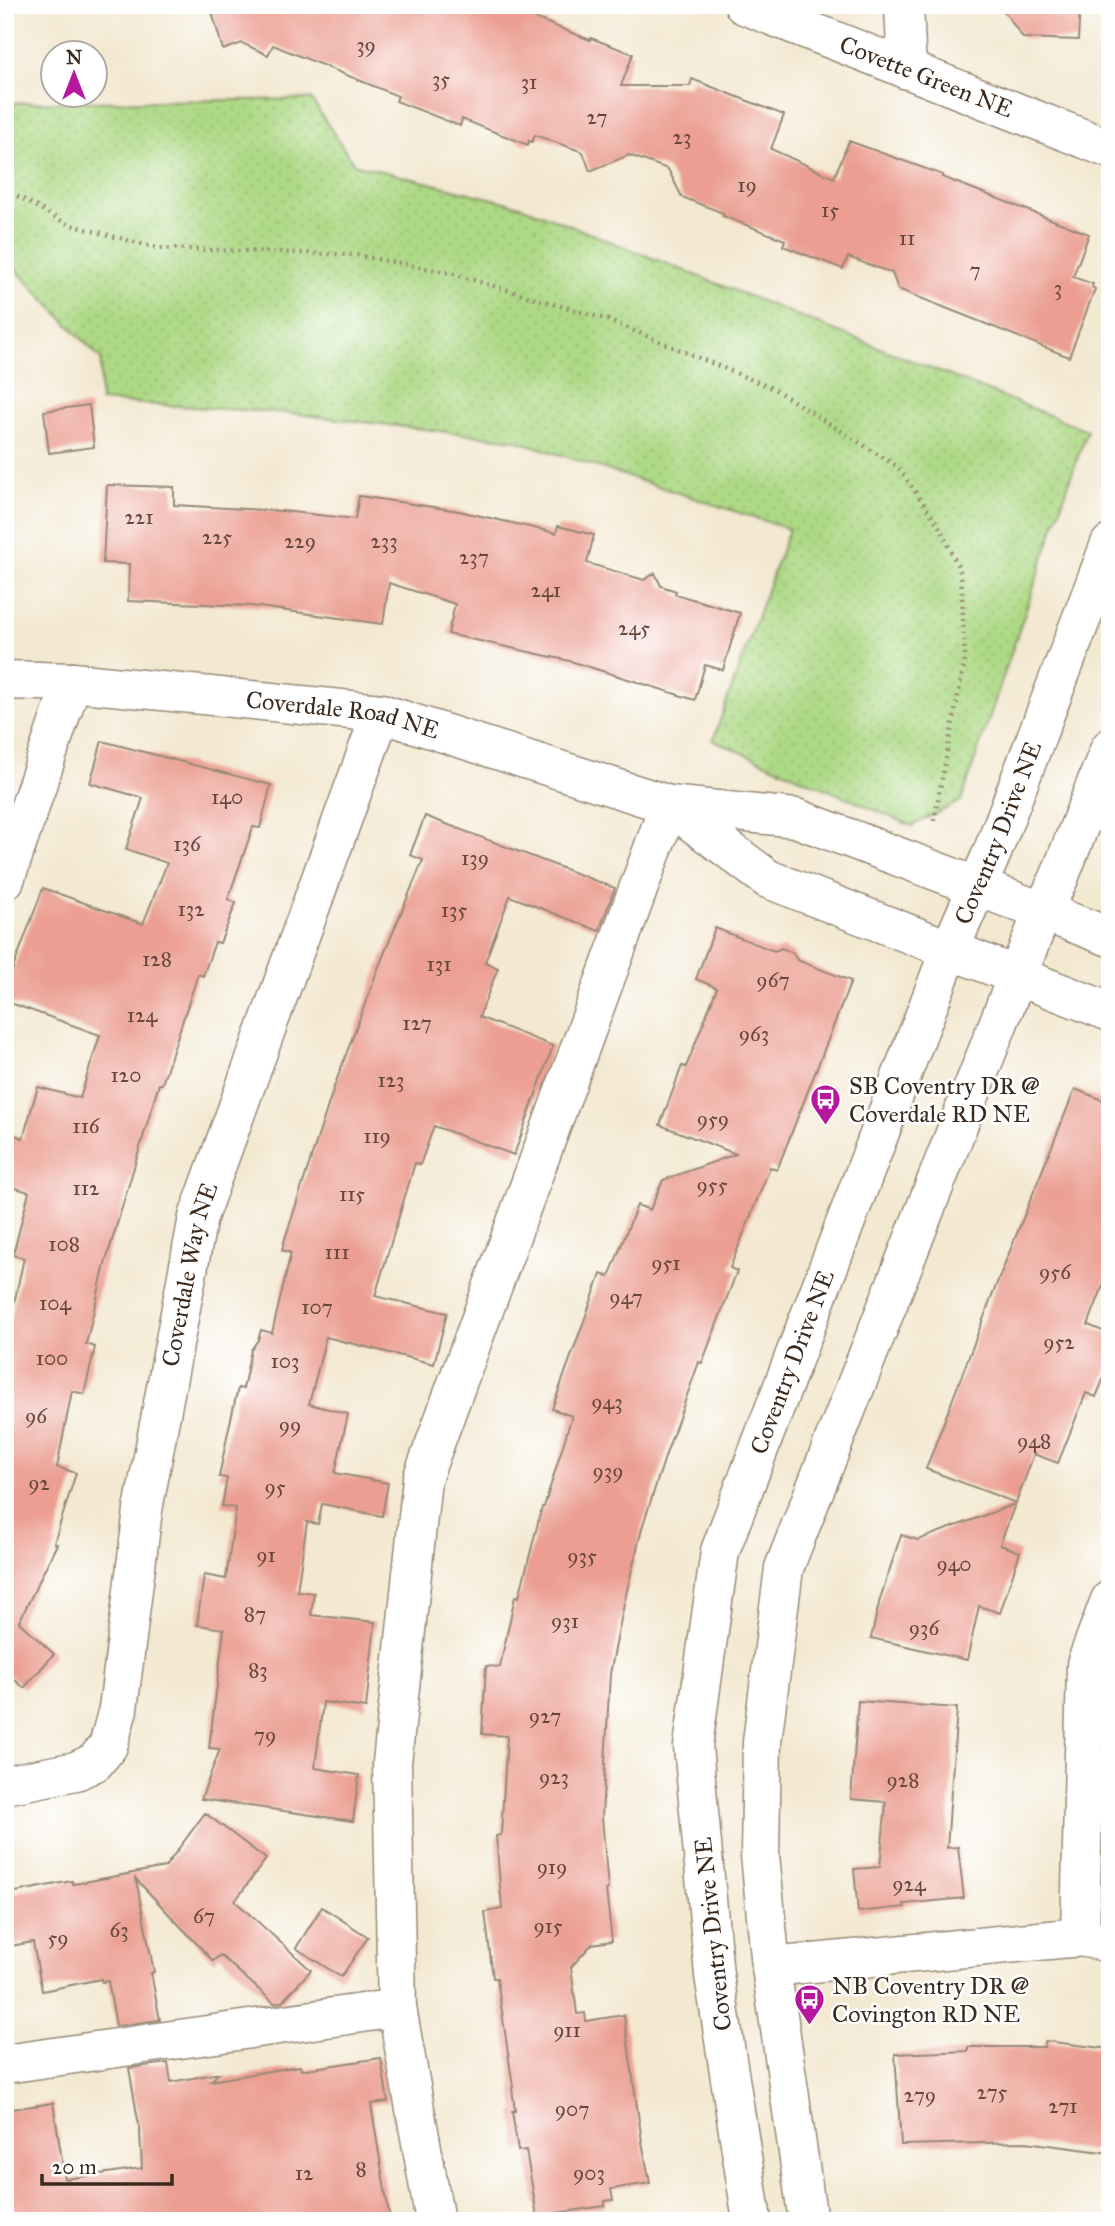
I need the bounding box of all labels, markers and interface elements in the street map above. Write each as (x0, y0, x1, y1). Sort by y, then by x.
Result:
street label: Covette Green NE (835, 29, 1017, 124)
house number: 39 (356, 32, 376, 58)
north arrow (38, 38, 108, 108)
text: N (66, 46, 82, 69)
house number: 35 (432, 66, 450, 92)
house number: 31 (521, 69, 537, 95)
house number: 27 (587, 104, 608, 130)
house number: 23 (673, 124, 691, 150)
house number: 19 (737, 172, 757, 198)
house number: 15 (821, 197, 839, 223)
house number: 11 (899, 225, 915, 251)
house number: 7 (969, 257, 981, 283)
house number: 3 (1054, 275, 1062, 301)
house number: 221 (125, 504, 153, 530)
house number: 225 (202, 524, 232, 550)
house number: 229 (284, 528, 316, 554)
house number: 233 (370, 528, 398, 554)
house number: 237 (459, 544, 489, 570)
house number: 241 (531, 577, 561, 603)
house number: 245 (618, 615, 650, 641)
street label: Coverdale Road NE (244, 685, 443, 746)
street label: Coventry Drive NE (948, 737, 1048, 929)
house number: 140 (211, 784, 243, 810)
house number: 136 (173, 831, 202, 857)
house number: 139 (461, 845, 489, 871)
house number: 132 (177, 896, 205, 922)
house number: 135 (441, 897, 467, 923)
house number: 128 (142, 946, 172, 972)
house number: 131 (427, 951, 452, 977)
house number: 967 (756, 967, 790, 993)
house number: 124 (127, 1002, 158, 1028)
house number: 127 (402, 1010, 432, 1036)
house number: 963 (739, 1021, 769, 1047)
house number: 120 (111, 1062, 141, 1088)
house number: 123 (377, 1067, 405, 1093)
place label: SB Coventry DR @ Coverdale RD NE (849, 1071, 1040, 1129)
bus stop icon: SB Coventry DR @ Coverdale RD NE (809, 1083, 843, 1127)
house number: 959 (697, 1106, 729, 1132)
house number: 116 (72, 1113, 101, 1139)
house number: 119 (363, 1123, 391, 1149)
house number: 955 (697, 1172, 728, 1198)
house number: 112 (73, 1175, 100, 1201)
street label: Coverdale Way NE (155, 1178, 224, 1369)
house number: 115 (339, 1181, 365, 1207)
house number: 108 (48, 1231, 80, 1257)
house number: 111 (325, 1239, 349, 1265)
house number: 951 (651, 1250, 681, 1276)
house number: 956 (1039, 1259, 1072, 1285)
street label: Coventry Drive NE (743, 1266, 841, 1458)
house number: 947 (609, 1284, 643, 1310)
house number: 104 (39, 1290, 72, 1316)
house number: 107 (301, 1294, 333, 1320)
house number: 952 (1043, 1329, 1075, 1355)
house number: 100 (36, 1345, 68, 1371)
house number: 103 (271, 1348, 299, 1374)
house number: 943 (591, 1389, 623, 1415)
house number: 96 (25, 1403, 48, 1429)
house number: 99 (279, 1412, 301, 1438)
house number: 948 (1017, 1428, 1051, 1454)
house number: 939 (593, 1458, 623, 1484)
house number: 92 (28, 1470, 50, 1496)
house number: 95 (264, 1474, 286, 1500)
house number: 91 (256, 1542, 276, 1568)
house number: 935 (567, 1543, 597, 1569)
house number: 940 (936, 1551, 972, 1577)
house number: 87 (244, 1601, 266, 1627)
house number: 931 (551, 1608, 579, 1634)
house number: 936 (909, 1615, 940, 1641)
house number: 83 (248, 1657, 268, 1683)
house number: 927 (529, 1703, 561, 1729)
house number: 79 (254, 1722, 276, 1748)
house number: 923 (539, 1764, 569, 1790)
house number: 928 (887, 1767, 919, 1793)
street label: Coventry Drive NE (688, 1836, 738, 2032)
house number: 919 (537, 1854, 567, 1880)
house number: 924 (892, 1871, 927, 1897)
house number: 67 (193, 1903, 215, 1929)
house number: 915 (533, 1913, 563, 1939)
house number: 63 (109, 1917, 129, 1943)
house number: 59 (47, 1925, 69, 1951)
place label: NB Coventry DR @ Covington RD NE (832, 1971, 1029, 2029)
bus stop icon: NB Coventry DR @ Covington RD NE (792, 1983, 826, 2027)
house number: 911 (553, 2017, 581, 2043)
house number: 275 (977, 2079, 1008, 2105)
house number: 279 (904, 2082, 936, 2108)
house number: 271 (1048, 2093, 1078, 2119)
house number: 907 (555, 2096, 589, 2122)
scale bar (42, 2142, 172, 2186)
text: 20 m (52, 2154, 97, 2180)
house number: 8 (355, 2156, 367, 2182)
house number: 12 (295, 2160, 314, 2186)
house number: 903 (573, 2160, 605, 2186)

